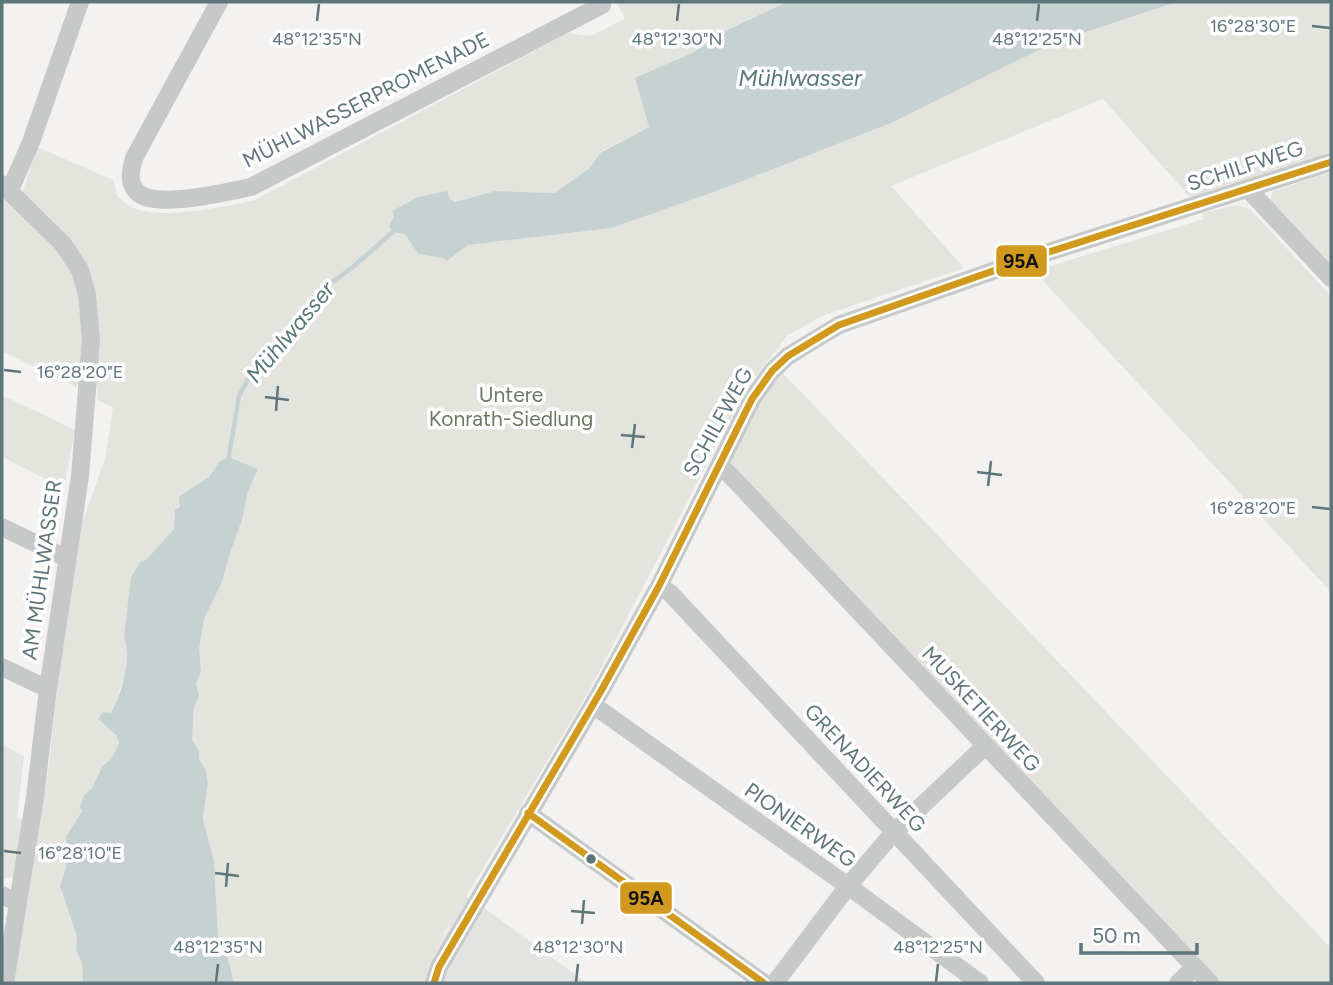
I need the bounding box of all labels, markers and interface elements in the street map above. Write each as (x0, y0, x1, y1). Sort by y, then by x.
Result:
text: 16°28'30"E (1210, 15, 1296, 37)
street label: MÜHLWASSERPROMENADE (238, 26, 493, 173)
text: 48°12'35"N (272, 28, 362, 50)
text: 48°12'30"N (632, 28, 723, 50)
text: 48°12'25"N (992, 28, 1082, 50)
water label: Mühlwasser (738, 64, 863, 92)
street label: SCHILFWEG (1184, 135, 1306, 196)
line badge: 95A (995, 244, 1048, 278)
text: 95A (1003, 250, 1039, 273)
water label: Mühlwasser (240, 275, 341, 388)
text: 16°28'20"E (37, 361, 124, 383)
street label: SCHILFWEG (677, 363, 758, 480)
park label: Untere Konrath-Siedlung (429, 382, 593, 431)
street label: AM MÜHLWASSER (16, 478, 67, 662)
text: 16°28'20"E (1210, 497, 1297, 519)
street label: MUSKETIERWEG (917, 641, 1046, 777)
street label: GRENADIERWEG (800, 698, 931, 837)
street label: PIONIERWEG (740, 777, 861, 872)
text: 16°28'10"E (38, 842, 122, 864)
unlabelled marker (584, 852, 598, 866)
line badge: 95A (619, 881, 673, 915)
text: 95A (628, 887, 664, 910)
scale bar (1081, 912, 1196, 956)
text: 50 m (1092, 923, 1141, 948)
text: 48°12'35"N (173, 936, 263, 958)
text: 48°12'30"N (533, 936, 624, 958)
text: 48°12'25"N (893, 936, 983, 958)

